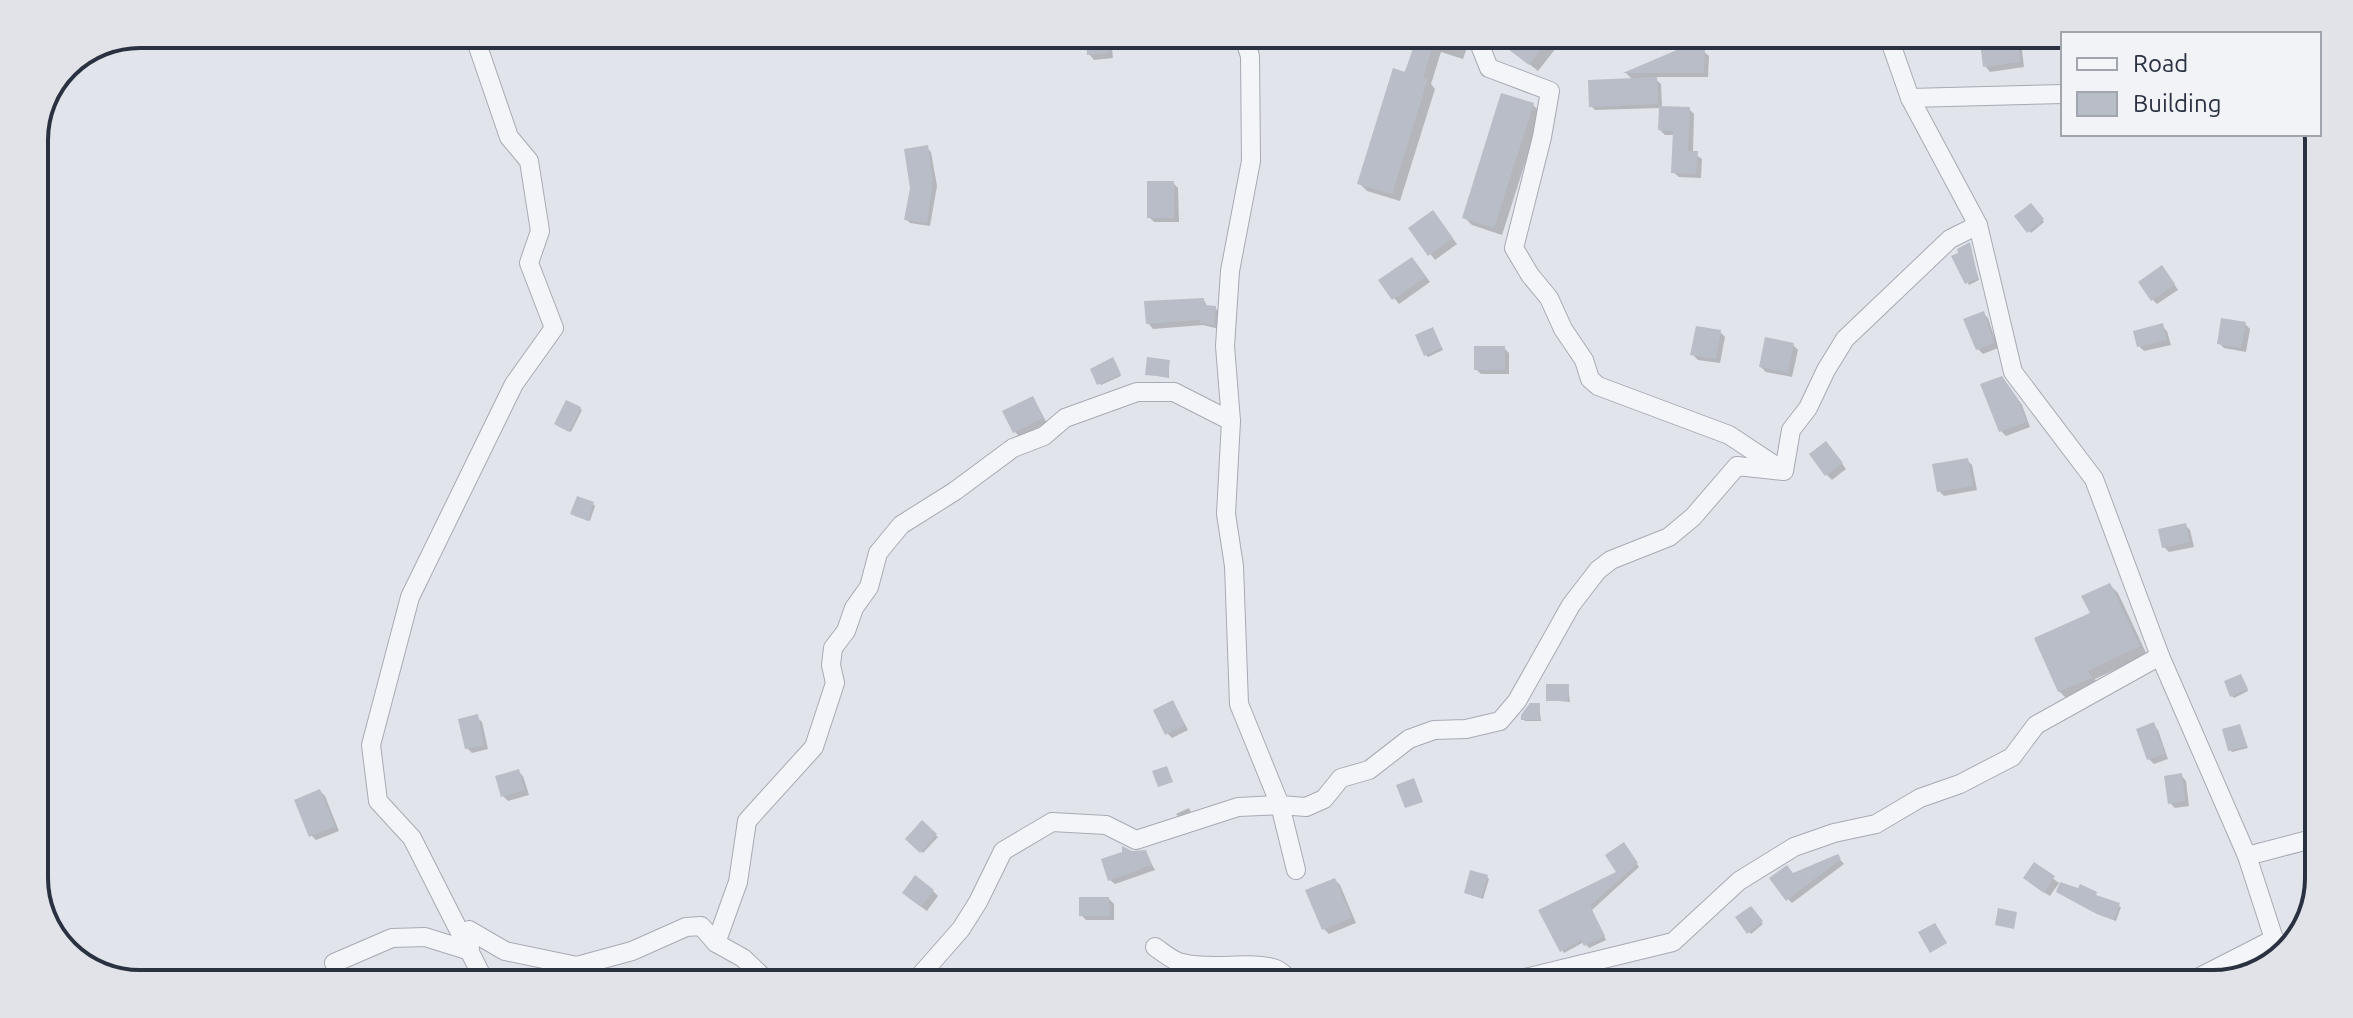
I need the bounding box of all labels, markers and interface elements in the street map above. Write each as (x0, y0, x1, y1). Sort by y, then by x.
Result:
legend (2061, 32, 2321, 136)
text: Road (2133, 50, 2188, 77)
text: Building (2133, 90, 2221, 117)

